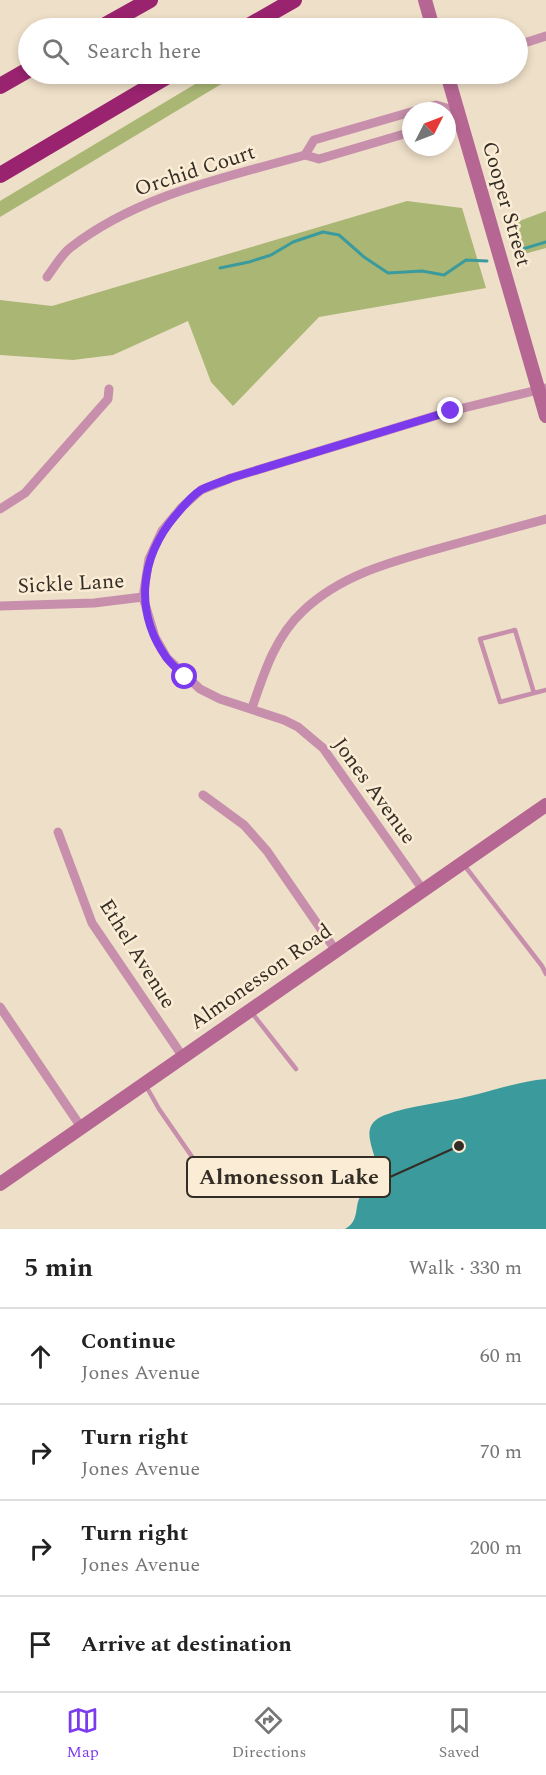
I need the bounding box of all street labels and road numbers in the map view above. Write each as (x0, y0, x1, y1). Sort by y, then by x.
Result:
street label: Orchid Court (131, 136, 259, 206)
street label: Cooper Street (473, 138, 539, 270)
street label: Sickle Lane (17, 565, 125, 603)
street label: Jones Avenue (324, 731, 424, 851)
street label: Ethel Avenue (91, 893, 183, 1015)
street label: Almonesson Road (183, 916, 339, 1038)

